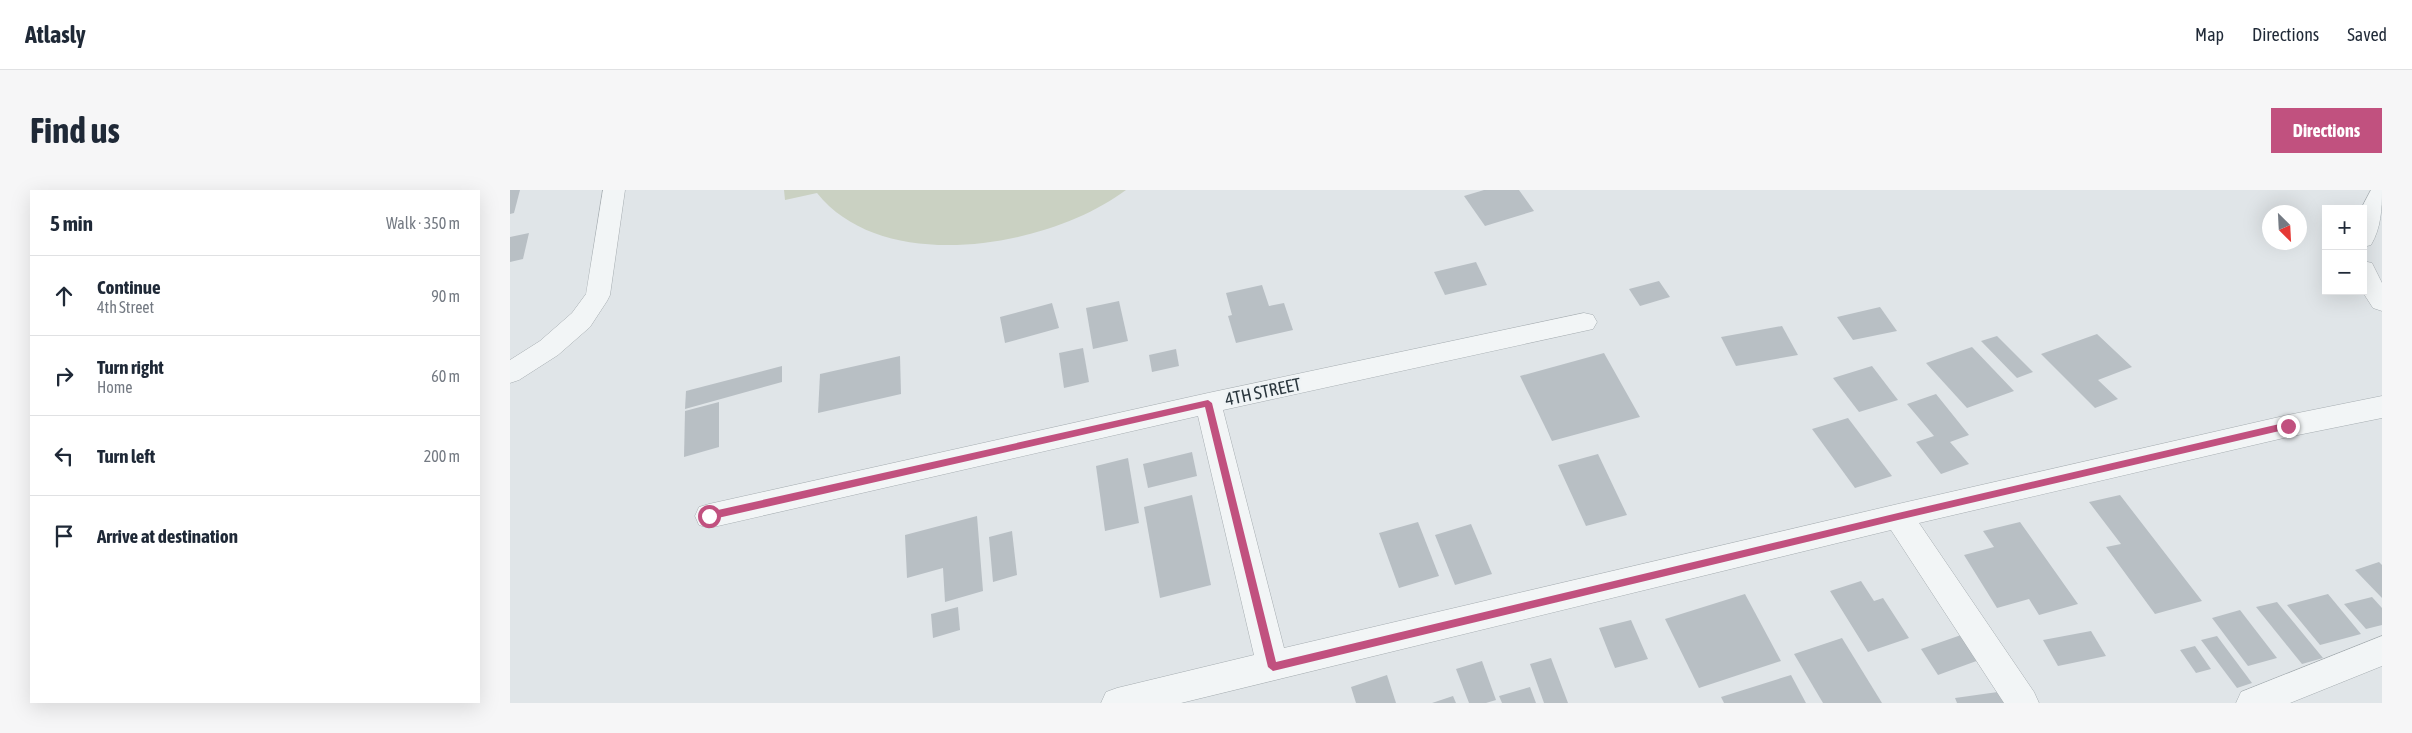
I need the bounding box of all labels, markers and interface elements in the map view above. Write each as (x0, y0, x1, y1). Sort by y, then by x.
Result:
text: Atlasly (25, 21, 86, 48)
text: Map (2195, 24, 2224, 45)
text: Directions (2252, 24, 2319, 45)
text: Saved (2347, 24, 2387, 45)
button: Directions (2271, 108, 2382, 153)
text: Find us (30, 110, 120, 150)
north arrow (2262, 205, 2307, 250)
map controls (2322, 205, 2367, 295)
button: + (2322, 205, 2367, 250)
text: 5 min (50, 211, 93, 235)
text: Walk · 350 m (386, 214, 460, 232)
button: − (2322, 250, 2367, 295)
text: Continue (97, 276, 161, 298)
icon: ahead (50, 282, 78, 310)
text: 90 m (431, 287, 460, 305)
text: 4th Street (97, 298, 154, 316)
text: Turn right (97, 356, 164, 378)
icon: right (50, 362, 78, 390)
text: 60 m (431, 367, 460, 385)
street label: 4TH STREET (1223, 373, 1303, 410)
text: Home (97, 378, 133, 396)
route end (2277, 415, 2300, 438)
icon: left (50, 442, 78, 470)
text: Turn left (97, 445, 155, 467)
text: 200 m (424, 447, 460, 465)
route start (698, 505, 721, 528)
icon: arrive (50, 522, 78, 550)
text: Arrive at destination (97, 525, 238, 547)

